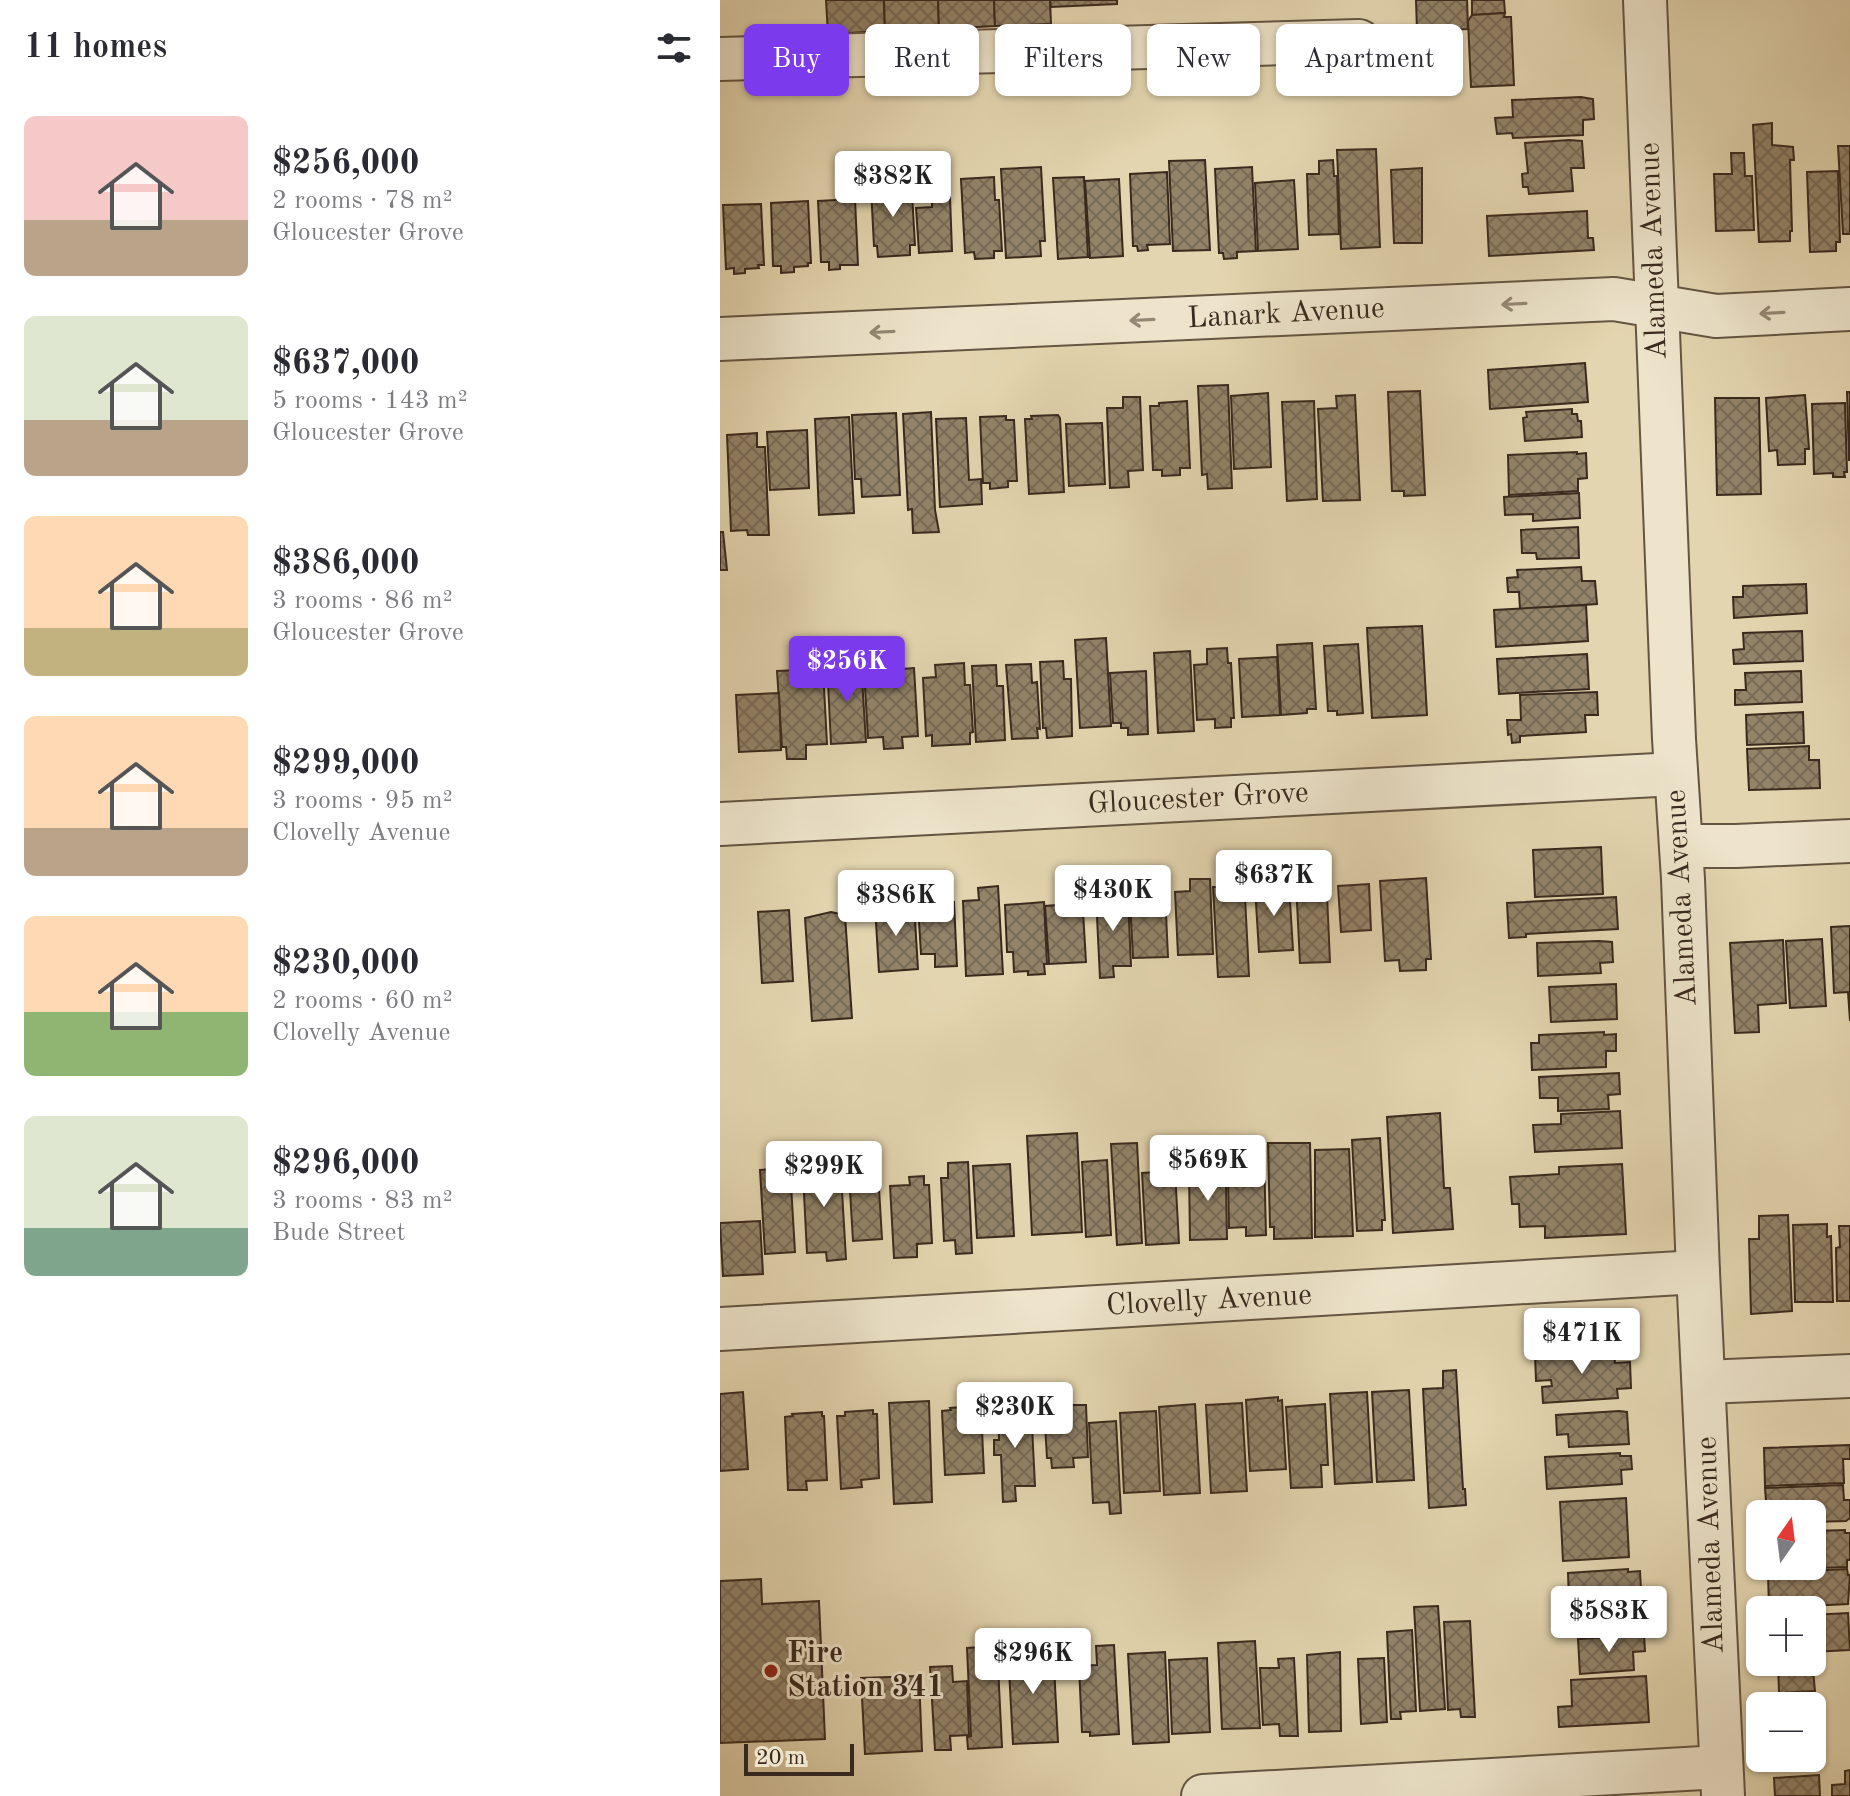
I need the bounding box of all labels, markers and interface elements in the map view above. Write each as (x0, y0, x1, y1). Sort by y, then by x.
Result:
chip: Buy (744, 24, 849, 96)
chip: Rent (865, 24, 979, 96)
chip: Filters (995, 24, 1131, 96)
chip: New (1147, 24, 1260, 96)
chip: Apartment (1276, 24, 1463, 96)
icon: filters (652, 26, 696, 70)
text: 11 homes (24, 31, 167, 65)
street label: Alameda Avenue (1635, 142, 1673, 360)
text: $256,000 (272, 147, 420, 181)
icon: home (88, 148, 184, 244)
pin: $382K (837, 151, 949, 219)
text: $382K (853, 164, 933, 190)
text: 2 rooms · 78 m² (272, 188, 453, 214)
text: Gloucester Grove (272, 220, 464, 246)
street label: Lanark Avenue (1187, 294, 1385, 334)
one-way arrow (1501, 297, 1528, 312)
one-way arrow (1759, 306, 1786, 321)
one-way arrow (1129, 313, 1156, 328)
one-way arrow (869, 325, 896, 340)
text: $637,000 (272, 347, 420, 381)
icon: home (88, 348, 184, 444)
text: 5 rooms · 143 m² (272, 388, 468, 414)
text: Gloucester Grove (272, 420, 464, 446)
text: $386,000 (272, 547, 420, 581)
icon: home (88, 548, 184, 644)
text: 3 rooms · 86 m² (272, 588, 453, 614)
text: Gloucester Grove (272, 620, 464, 646)
pin: $256K (791, 636, 903, 704)
text: $256K (807, 649, 887, 675)
text: $299,000 (272, 747, 420, 781)
icon: home (88, 748, 184, 844)
street label: Gloucester Grove (1087, 778, 1309, 820)
text: 3 rooms · 95 m² (272, 788, 453, 814)
street label: Alameda Avenue (1661, 789, 1703, 1007)
text: Clovelly Avenue (272, 820, 450, 846)
pin: $637K (1218, 850, 1330, 918)
text: $637K (1234, 863, 1314, 889)
pin: $430K (1057, 865, 1169, 933)
pin: $386K (840, 870, 952, 938)
text: $430K (1073, 878, 1153, 904)
text: $386K (856, 883, 936, 909)
text: $230,000 (272, 947, 420, 981)
icon: home (88, 948, 184, 1044)
text: 2 rooms · 60 m² (272, 988, 453, 1014)
text: Clovelly Avenue (272, 1020, 450, 1046)
pin: $569K (1152, 1135, 1264, 1203)
pin: $299K (768, 1141, 880, 1209)
text: $296,000 (272, 1147, 420, 1181)
icon: home (88, 1148, 184, 1244)
text: $569K (1168, 1148, 1248, 1174)
text: $299K (784, 1154, 864, 1180)
text: 3 rooms · 83 m² (272, 1188, 453, 1214)
text: Bude Street (272, 1220, 406, 1246)
street label: Clovelly Avenue (1105, 1281, 1313, 1321)
pin: $471K (1526, 1308, 1638, 1376)
text: $471K (1542, 1321, 1622, 1347)
pin: $230K (959, 1382, 1071, 1450)
text: $230K (975, 1395, 1055, 1421)
street label: Alameda Avenue (1692, 1436, 1730, 1654)
north arrow (1746, 1500, 1826, 1580)
map controls (1746, 1500, 1826, 1772)
pin: $583K (1553, 1586, 1665, 1654)
button: + (1746, 1596, 1826, 1676)
text: $583K (1569, 1599, 1649, 1625)
pin: $296K (977, 1628, 1089, 1696)
place label: Fire Station 341 (787, 1639, 944, 1703)
text: $296K (993, 1641, 1073, 1667)
marker: Fire Station 341 (762, 1662, 780, 1680)
button: − (1746, 1692, 1826, 1772)
scale bar (744, 1740, 854, 1776)
text: 20 m (756, 1747, 805, 1769)

